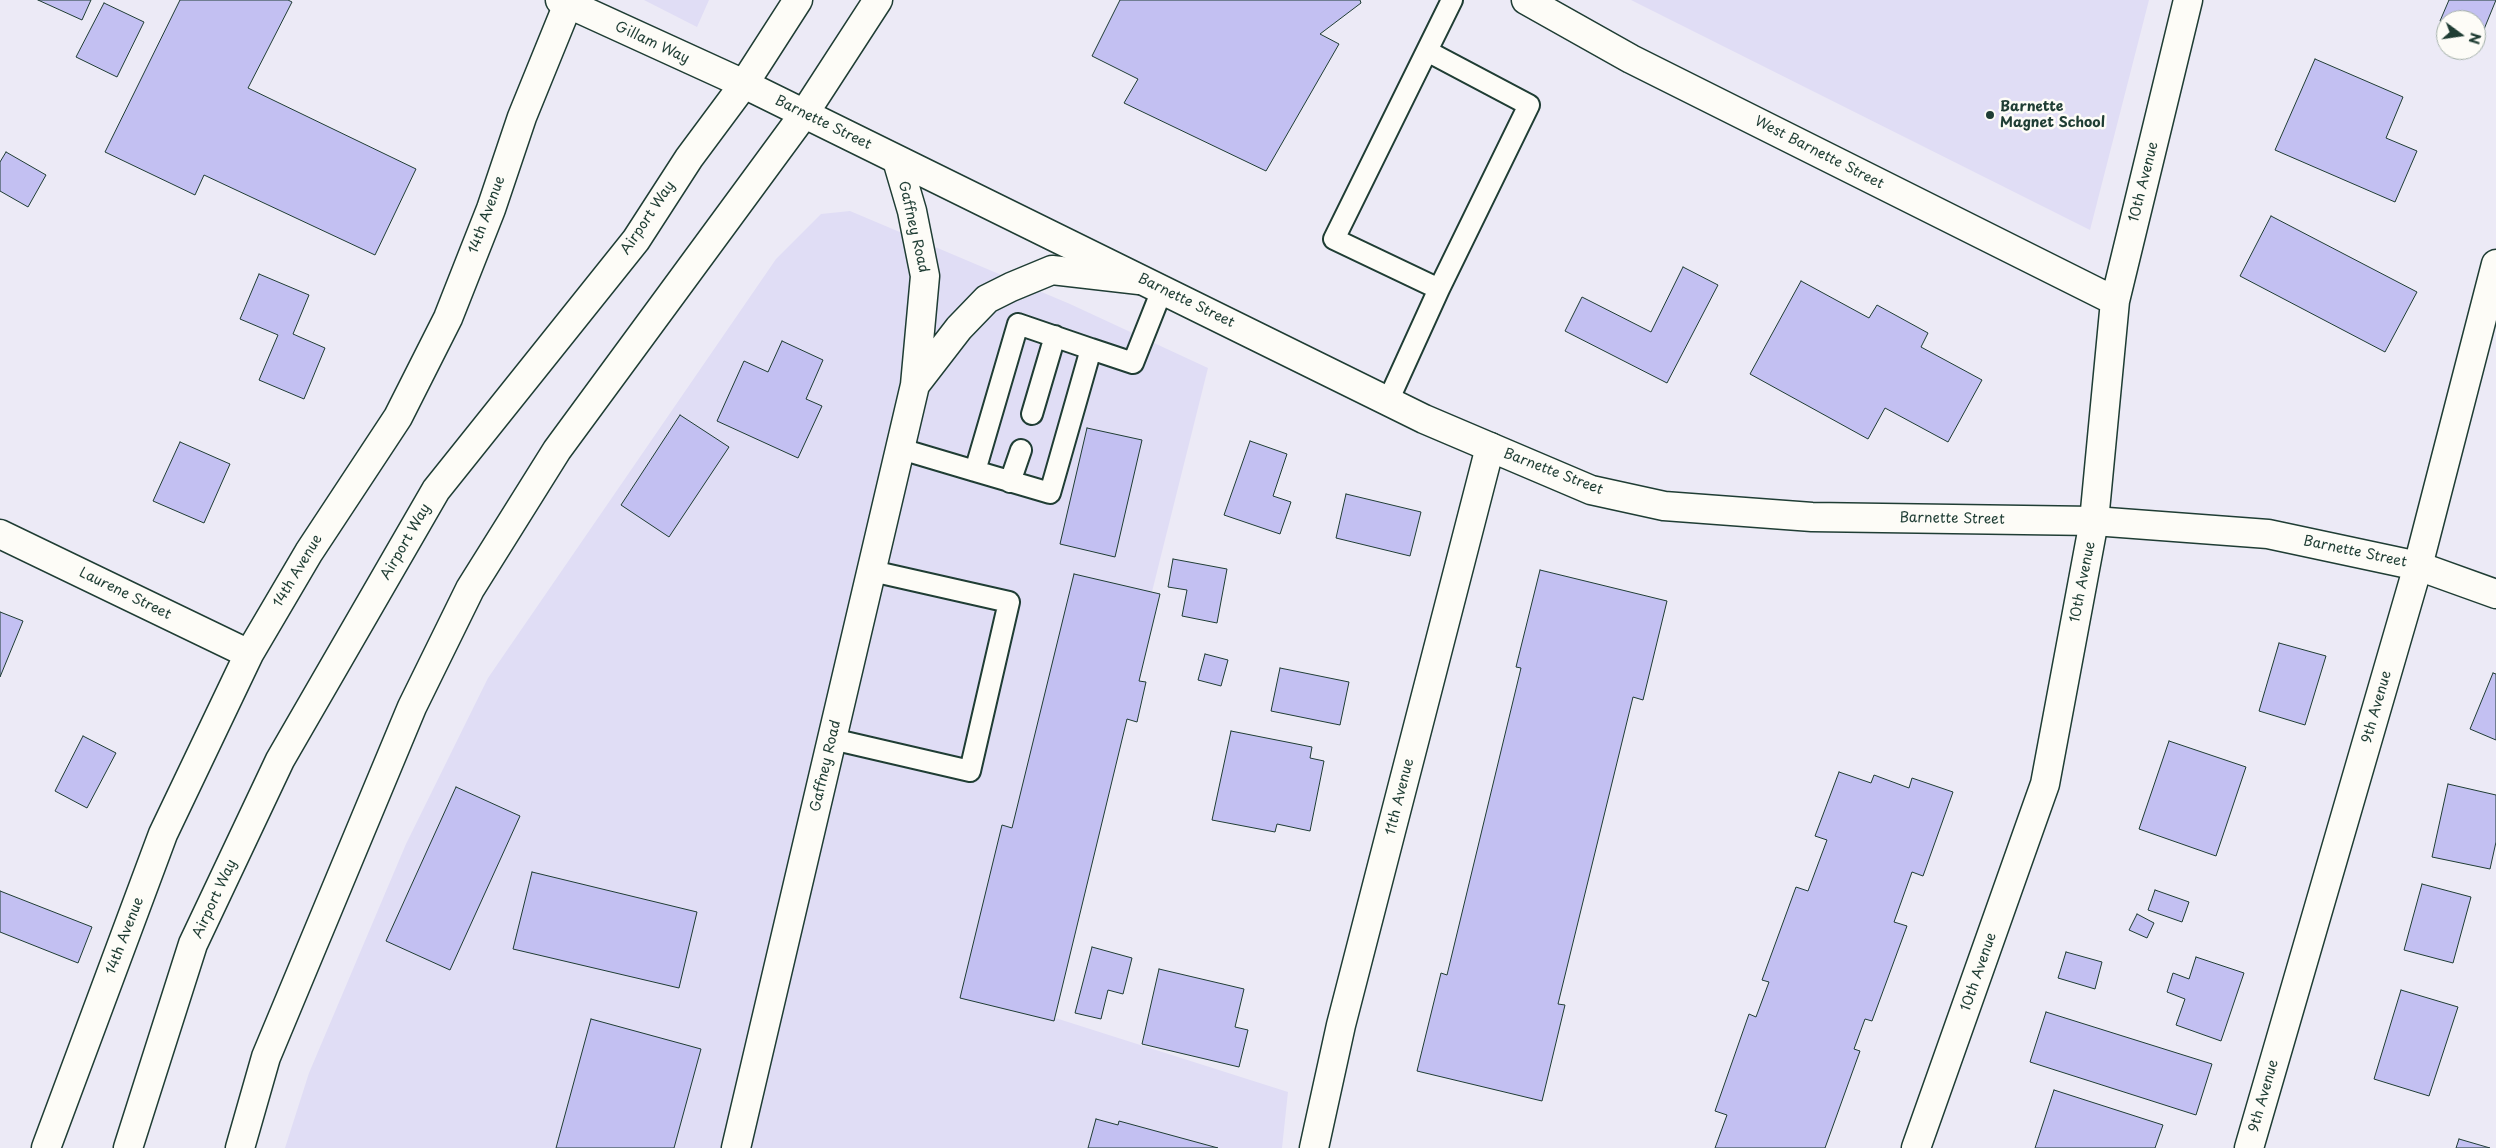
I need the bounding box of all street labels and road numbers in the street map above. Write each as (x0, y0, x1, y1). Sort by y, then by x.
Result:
street label: Gillam Way (612, 18, 692, 68)
street label: Barnette Street (772, 92, 874, 154)
street label: West Barnette Street (1752, 113, 1886, 193)
street label: 10th Avenue (2126, 140, 2162, 224)
street label: 14th Avenue (465, 174, 509, 256)
street label: Airport Way (617, 178, 679, 258)
street label: Gaffney Road (894, 180, 932, 274)
street label: Barnette Street (1135, 270, 1237, 332)
street label: Barnette Street (1501, 445, 1605, 499)
street label: Airport Way (377, 501, 435, 583)
street label: Barnette Street (1899, 510, 2005, 528)
street label: 14th Avenue (270, 532, 326, 610)
street label: Barnette Street (2302, 533, 2408, 571)
street label: 10th Avenue (2067, 540, 2099, 624)
street label: Laurene Street (76, 564, 174, 624)
street label: 9th Avenue (2359, 669, 2395, 745)
street label: Gaffney Road (807, 719, 845, 813)
street label: 11th Avenue (1382, 757, 1418, 837)
street label: Airport Way (189, 857, 241, 941)
street label: 14th Avenue (103, 895, 147, 977)
street label: 10th Avenue (1958, 930, 2000, 1014)
street label: 9th Avenue (2246, 1058, 2282, 1134)

